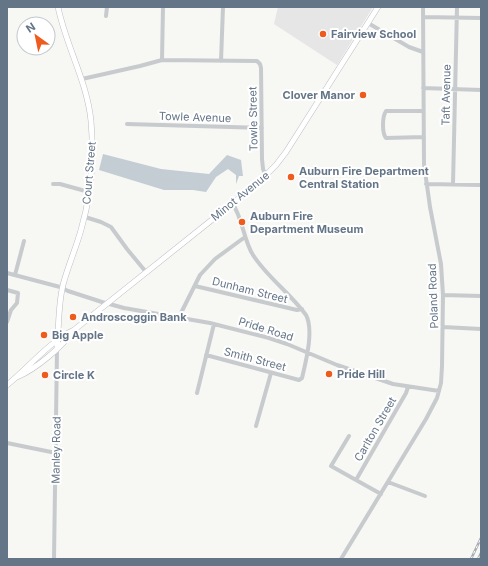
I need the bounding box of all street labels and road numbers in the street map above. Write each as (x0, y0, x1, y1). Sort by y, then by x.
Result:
street label: Taft Avenue (438, 64, 454, 126)
street label: Towle Street (245, 86, 261, 152)
street label: Towle Avenue (159, 109, 231, 125)
street label: Court Street (79, 141, 99, 205)
street label: Minot Avenue (208, 168, 272, 224)
street label: Poland Road (425, 263, 441, 329)
street label: Dunham Street (211, 274, 290, 306)
street label: Pride Road (237, 314, 295, 344)
street label: Smith Street (222, 344, 288, 374)
street label: Carlton Street (351, 394, 399, 464)
street label: Manley Road (48, 416, 64, 484)

